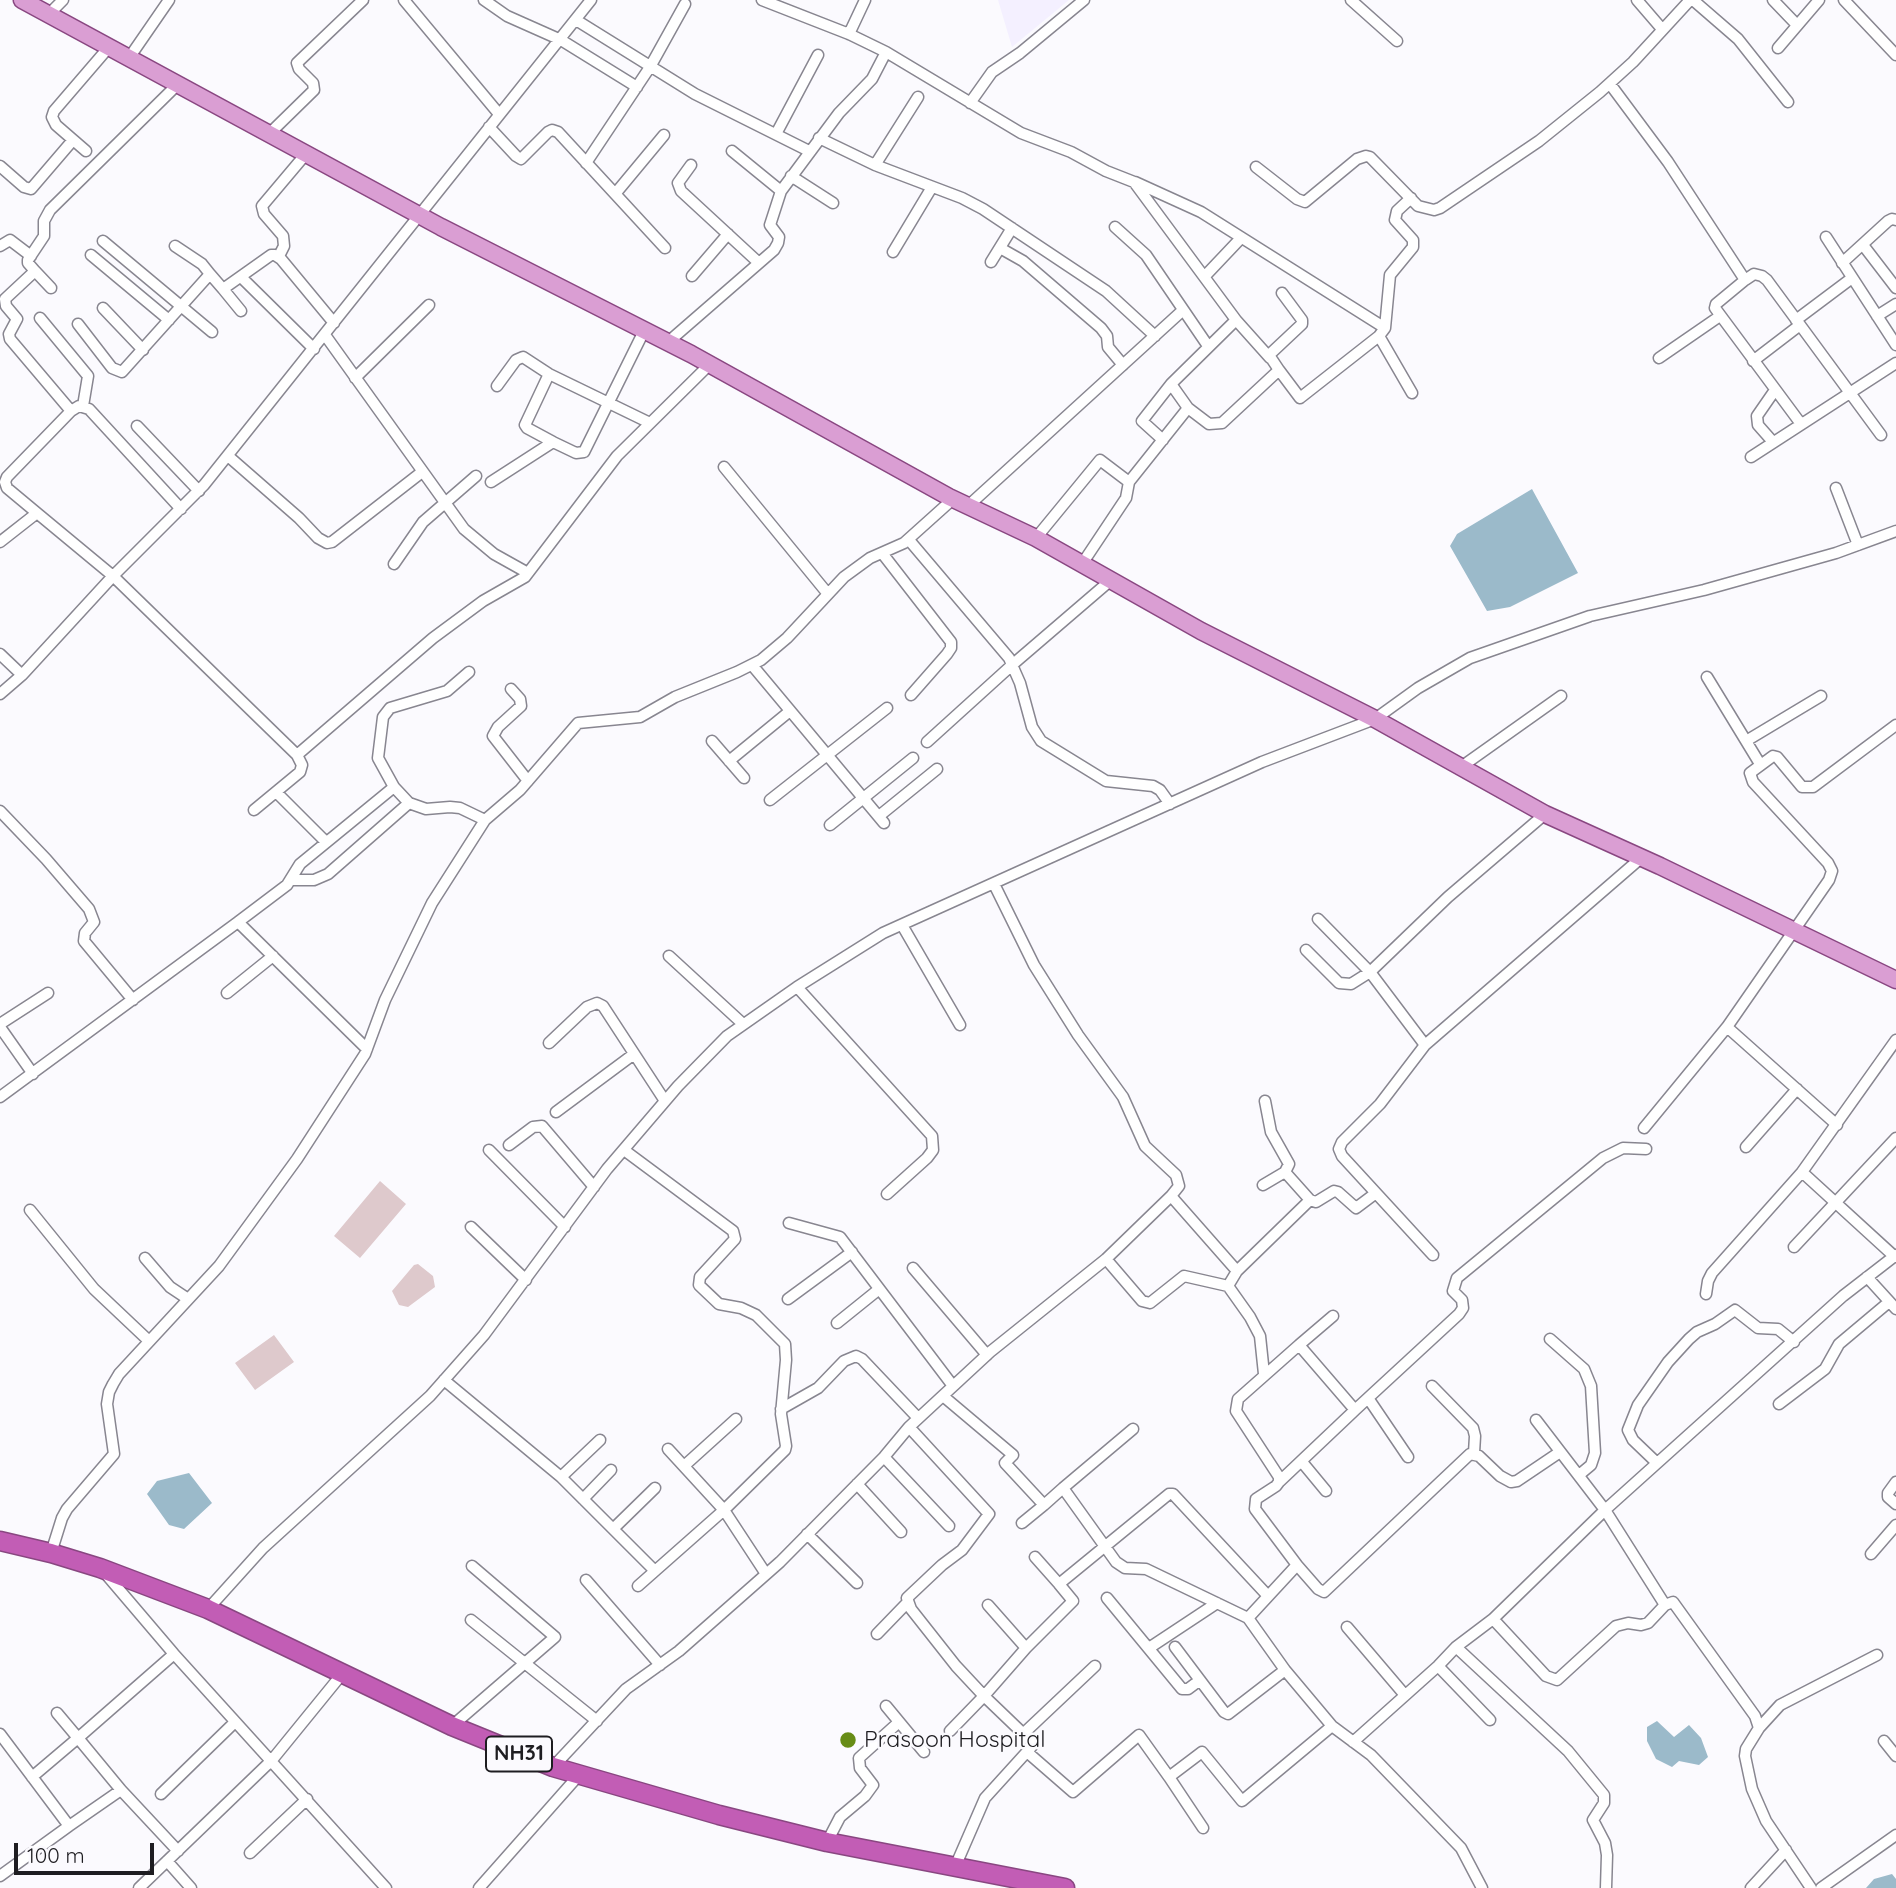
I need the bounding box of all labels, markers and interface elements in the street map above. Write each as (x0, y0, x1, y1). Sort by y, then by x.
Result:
place label: Prasoon Hospital (864, 1726, 1045, 1754)
marker: Prasoon Hospital (838, 1730, 858, 1750)
road number: NH31 (486, 1736, 552, 1772)
scale bar (18, 1828, 158, 1872)
text: 100 m (27, 1842, 85, 1868)

